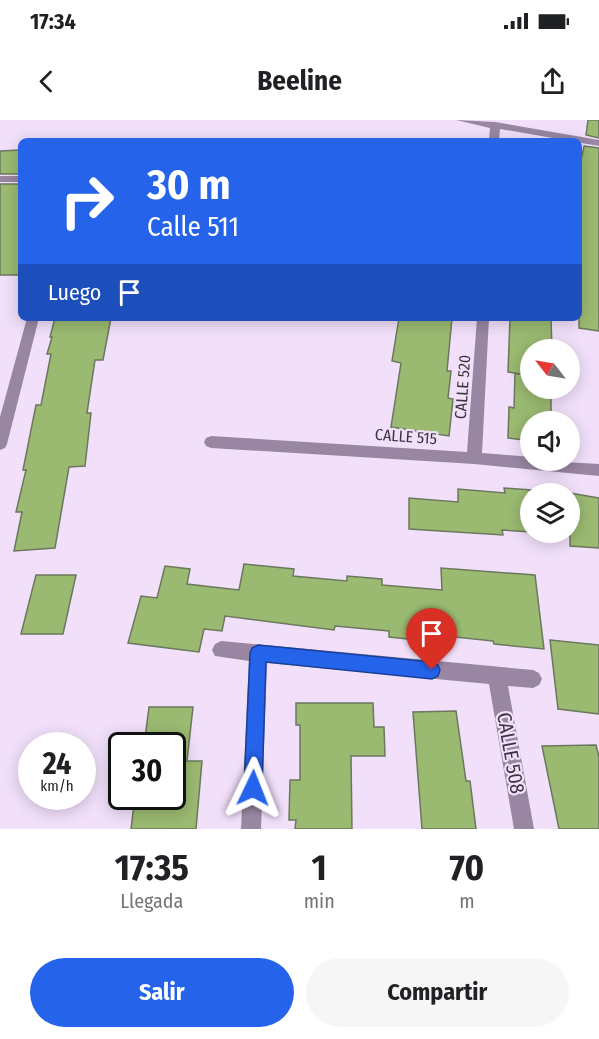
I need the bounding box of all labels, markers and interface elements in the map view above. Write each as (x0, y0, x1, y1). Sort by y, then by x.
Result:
text: 17:34 (30, 8, 76, 35)
icon: back (30, 65, 63, 98)
text: Beeline (257, 65, 342, 97)
icon: share (536, 65, 569, 98)
text: 30 m (147, 160, 231, 210)
icon: right (48, 162, 126, 240)
text: Calle 511 (147, 211, 239, 243)
icon: arrive (113, 276, 146, 309)
text: Luego (48, 279, 101, 306)
north arrow (520, 339, 580, 399)
map controls (520, 339, 580, 543)
street label: CALLE 520 (451, 354, 474, 420)
button: sound (520, 411, 580, 471)
street label: CALLE 515 (374, 425, 438, 448)
button: layers (520, 483, 580, 543)
pin (406, 608, 457, 670)
icon: arrive (415, 617, 448, 650)
street label: CALLE 508 (492, 710, 530, 796)
speed limit sign: 30 (108, 732, 186, 810)
text: 24 (43, 746, 71, 782)
position arrow (221, 756, 285, 820)
text: km/h (40, 777, 74, 795)
text: 17:35 (115, 846, 189, 890)
text: 1 (312, 846, 327, 890)
text: 70 (450, 846, 484, 890)
text: Llegada (120, 889, 183, 913)
text: min (304, 889, 335, 913)
text: m (459, 889, 475, 913)
button: Salir (30, 958, 294, 1027)
button: Compartir (306, 958, 569, 1027)

